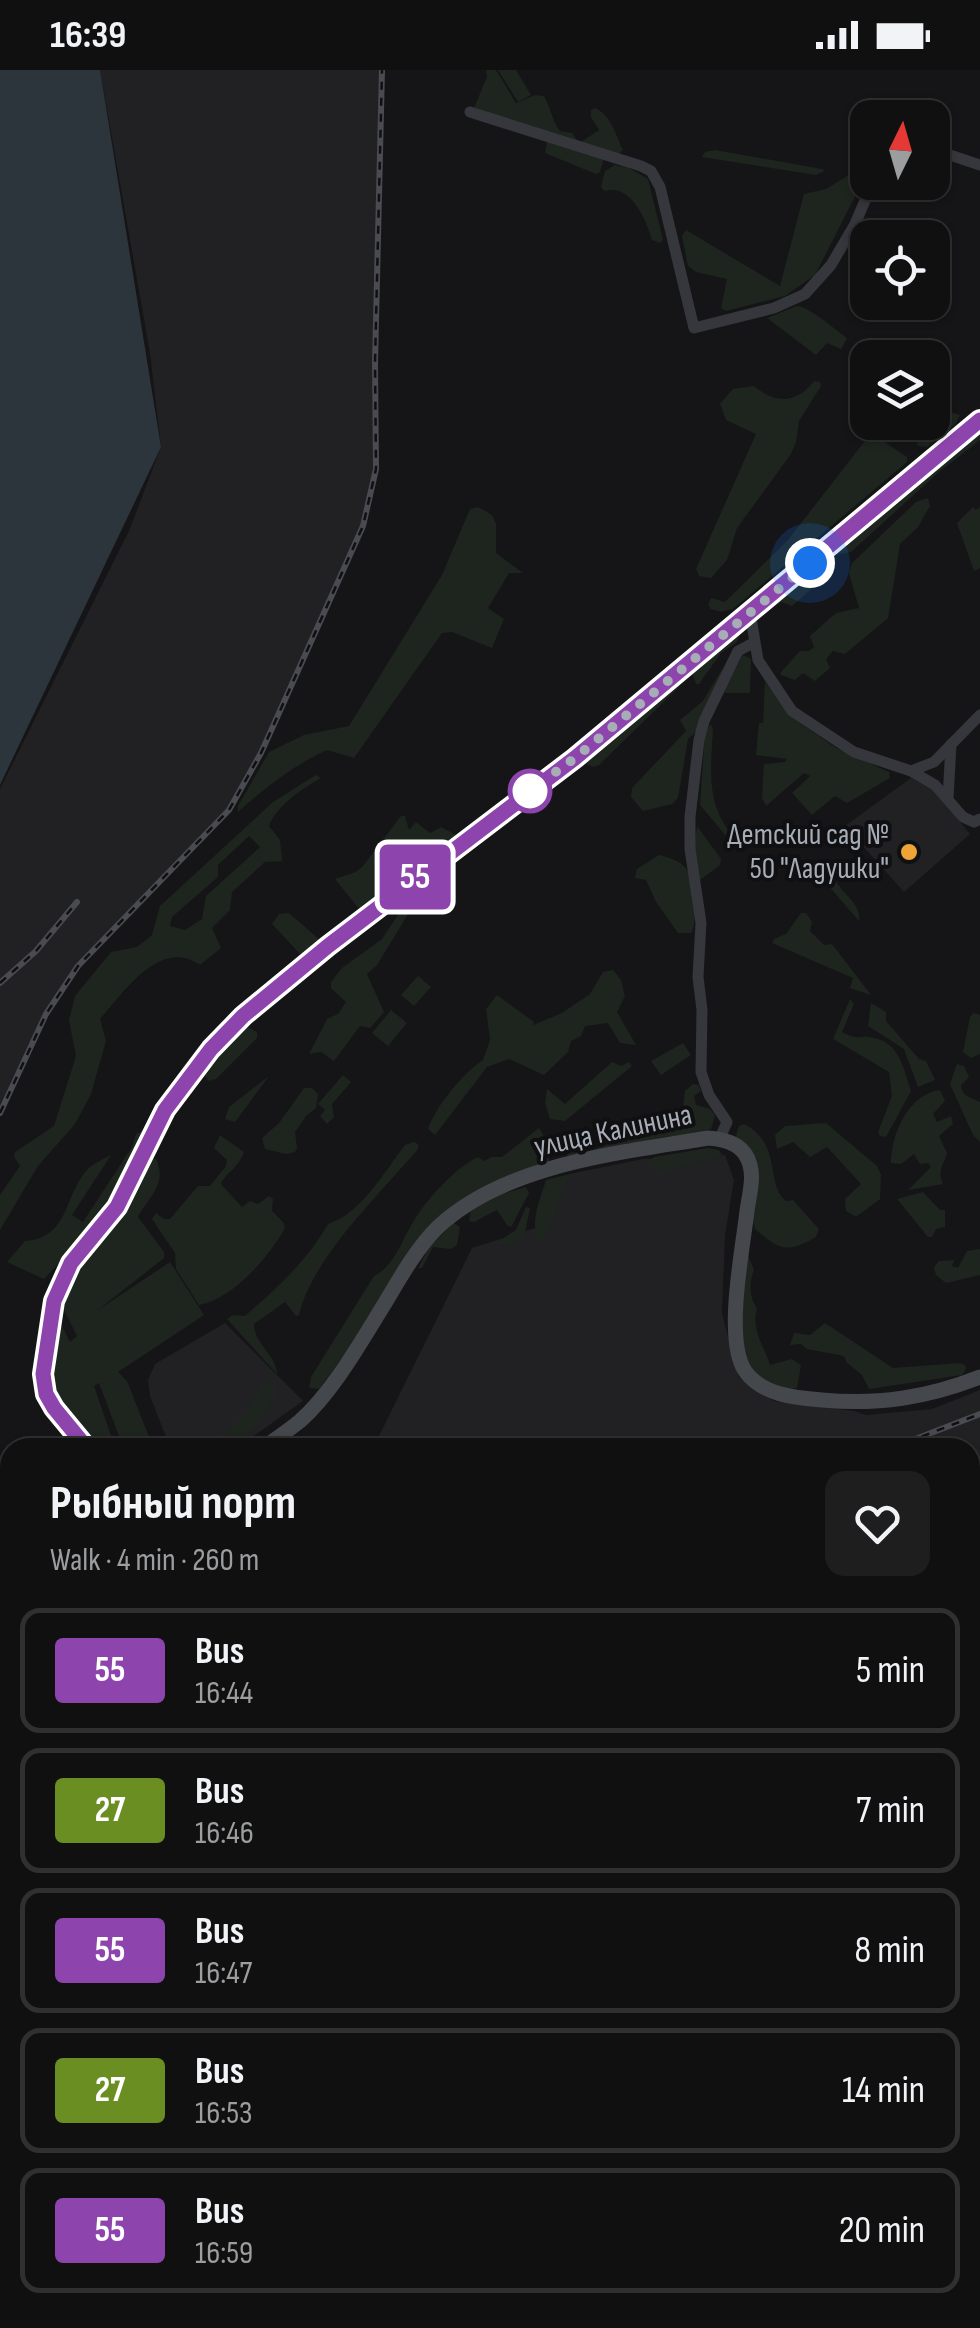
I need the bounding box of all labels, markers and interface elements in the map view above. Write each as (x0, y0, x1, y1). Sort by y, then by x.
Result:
text: 16:39 (50, 13, 126, 58)
north arrow (850, 100, 950, 200)
map controls (850, 100, 950, 440)
button: locate (850, 220, 950, 320)
button: layers (850, 340, 950, 440)
your location (785, 538, 835, 588)
unlabelled marker (509, 770, 551, 812)
place label: Детский сад № 50 "Ладушки" (727, 817, 889, 887)
marker: Детский сад № 50 "Ладушки" (898, 841, 920, 863)
line badge: 55 (370, 844, 460, 910)
text: 55 (400, 856, 430, 899)
street label: улица Калинина (531, 1097, 695, 1165)
button: heart (825, 1471, 930, 1576)
text: Рыбный порт (50, 1475, 296, 1532)
text: Walk · 4 min · 260 m (50, 1541, 259, 1580)
text: Bus (195, 1629, 244, 1674)
text: 5 min (856, 1648, 925, 1693)
text: 55 (95, 1649, 125, 1692)
text: 16:44 (195, 1674, 253, 1713)
text: Bus (195, 1769, 244, 1814)
text: 7 min (856, 1788, 925, 1833)
text: 27 (95, 1789, 125, 1832)
text: 16:46 (195, 1814, 254, 1853)
text: Bus (195, 1909, 244, 1954)
text: 8 min (855, 1928, 925, 1973)
text: 55 (95, 1929, 125, 1972)
text: 16:47 (195, 1954, 252, 1993)
text: Bus (195, 2049, 244, 2094)
text: 14 min (842, 2068, 925, 2113)
text: 27 (95, 2069, 125, 2112)
text: 16:53 (195, 2094, 253, 2133)
text: Bus (195, 2189, 244, 2234)
text: 20 min (839, 2208, 925, 2253)
text: 55 (95, 2209, 125, 2252)
text: 16:59 (195, 2234, 253, 2273)

